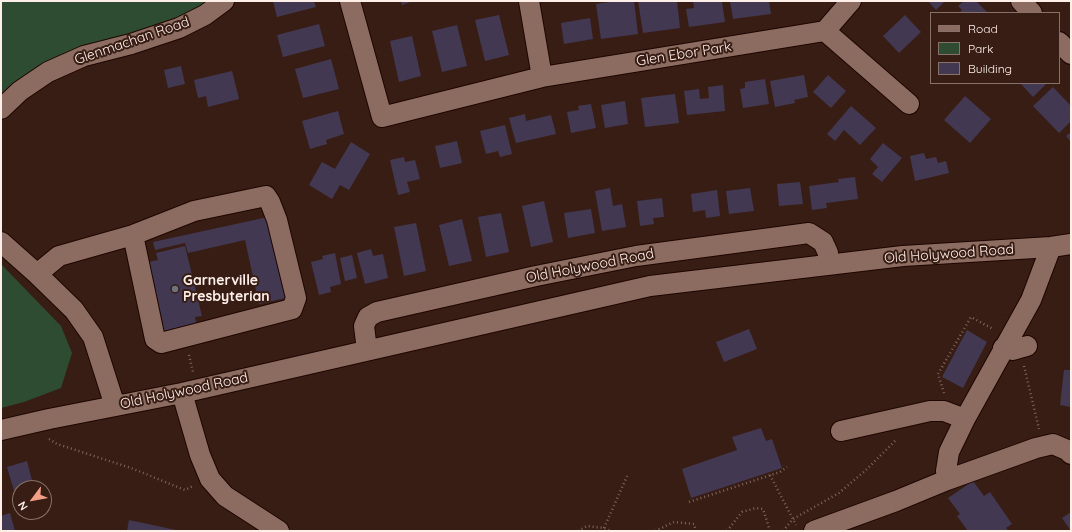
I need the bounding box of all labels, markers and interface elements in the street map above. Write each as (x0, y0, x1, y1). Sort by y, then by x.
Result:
legend (930, 12, 1060, 84)
street label: Glenmachan Road (72, 13, 192, 69)
text: Road (968, 21, 998, 36)
street label: Glen Ebor Park (635, 38, 733, 70)
text: Park (968, 41, 993, 56)
text: Building (968, 61, 1012, 76)
street label: Old Holywood Road (884, 241, 1014, 267)
street label: Old Holywood Road (525, 245, 655, 287)
place label: Garnerville Presbyterian (183, 273, 270, 306)
marker: Garnerville Presbyterian (170, 284, 180, 294)
street label: Old Holywood Road (119, 369, 249, 413)
north arrow (12, 480, 52, 520)
text: N (15, 499, 31, 513)

